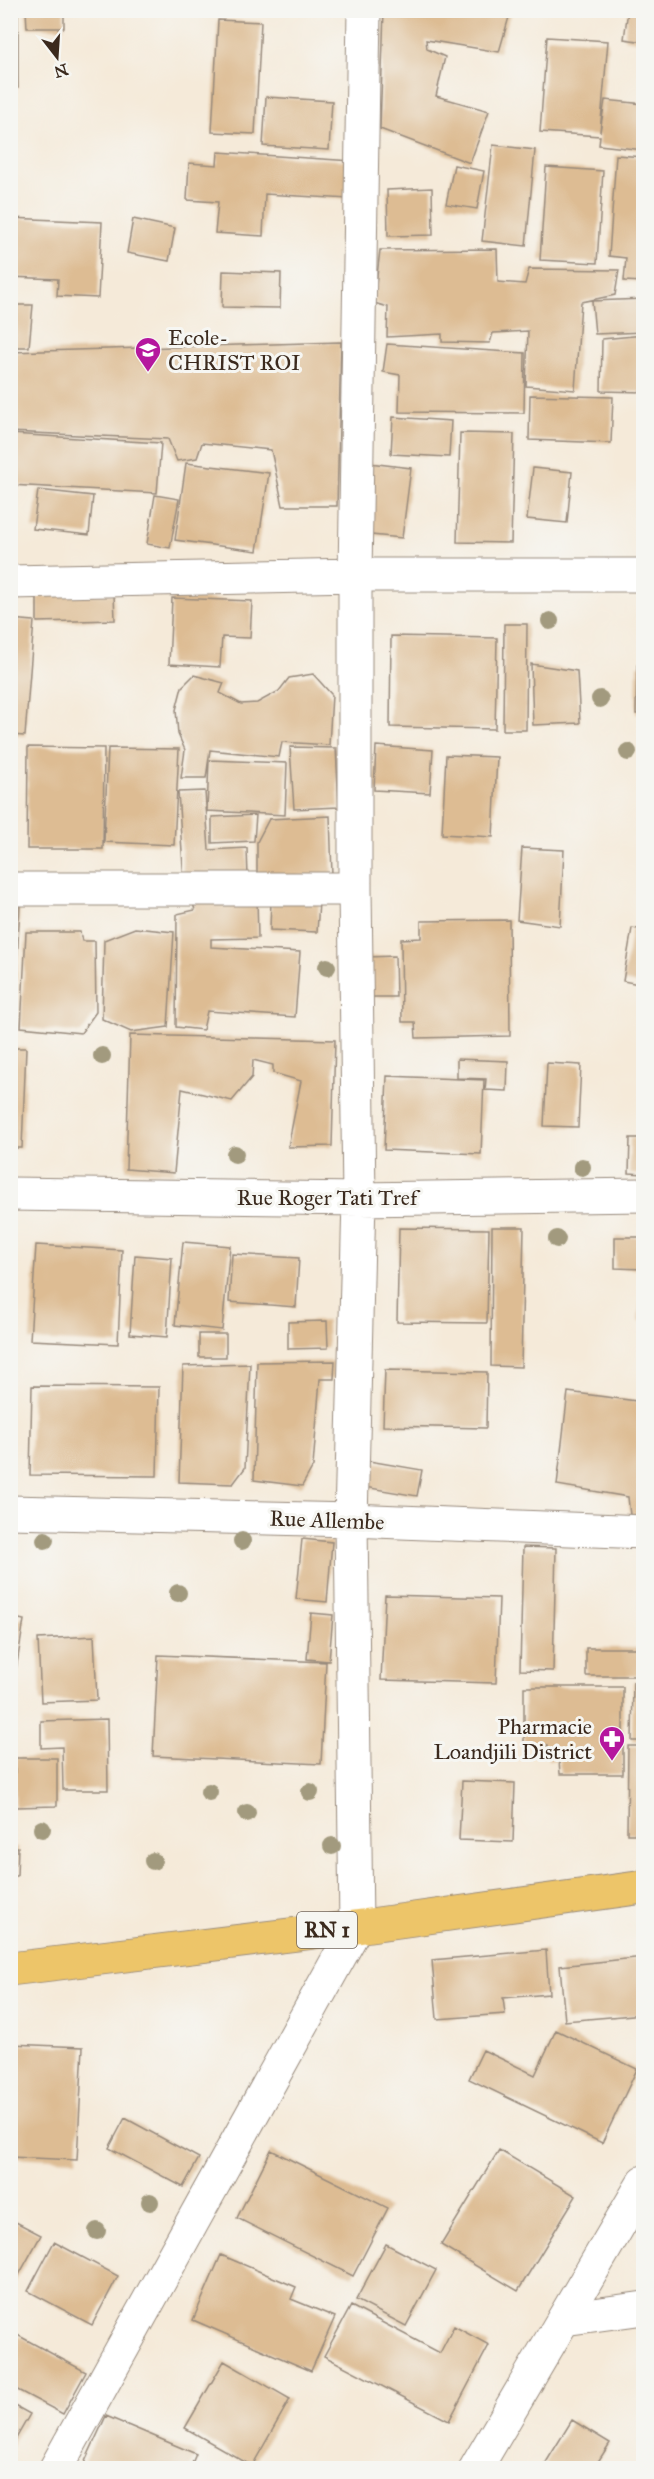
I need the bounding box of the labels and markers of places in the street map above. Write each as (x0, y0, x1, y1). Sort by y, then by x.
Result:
place label: Ecole- CHRIST ROI (168, 324, 300, 376)
school or university icon: Ecole- CHRIST ROI (133, 335, 163, 373)
place label: Pharmacie Loandjili District (434, 1713, 592, 1765)
pharmacy icon: Pharmacie Loandjili District (597, 1724, 627, 1762)

